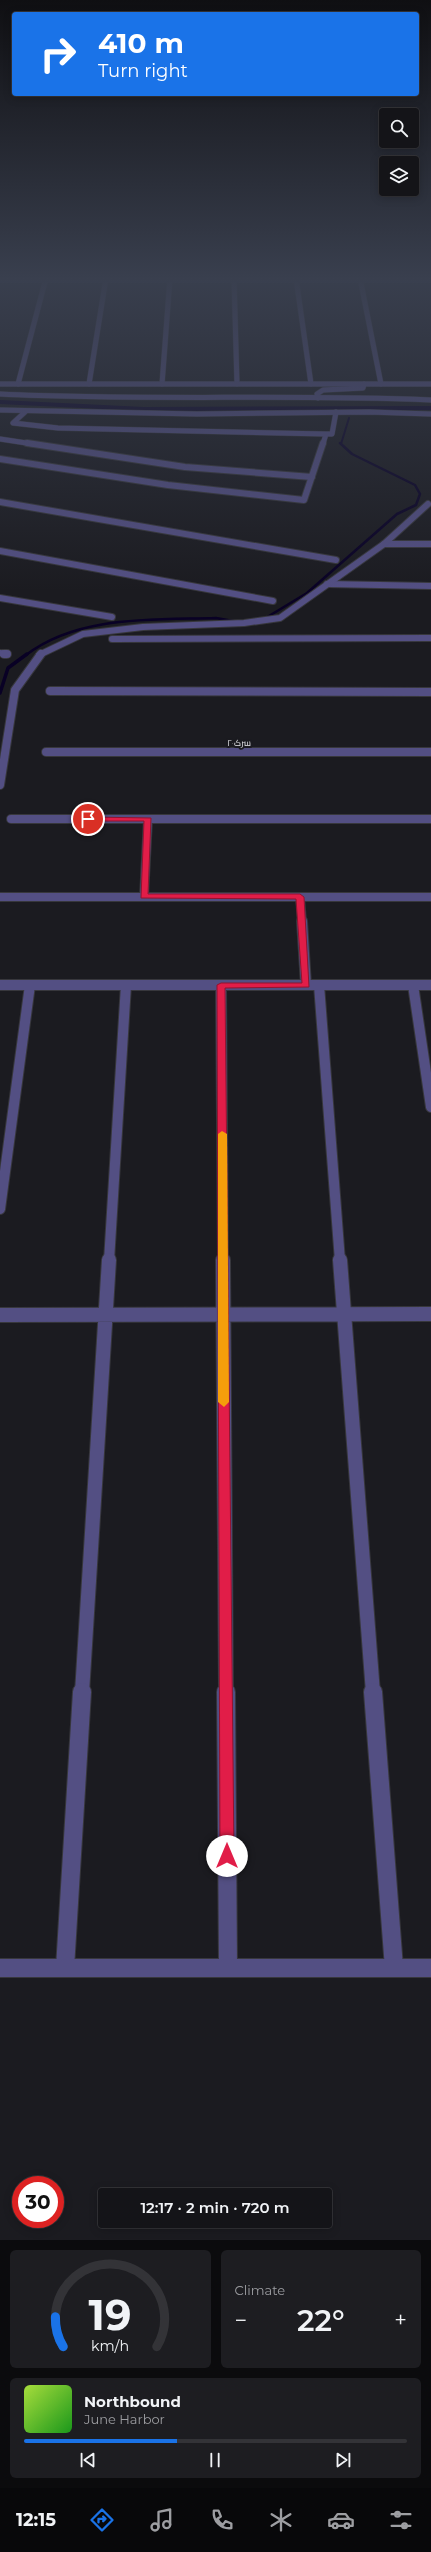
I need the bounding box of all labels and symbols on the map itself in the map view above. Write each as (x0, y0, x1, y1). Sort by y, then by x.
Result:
street label: سرک۲۰ (227, 737, 251, 748)
pin (71, 802, 105, 836)
position arrow (206, 1835, 248, 1877)
speed limit sign: 30 (12, 2176, 64, 2228)

